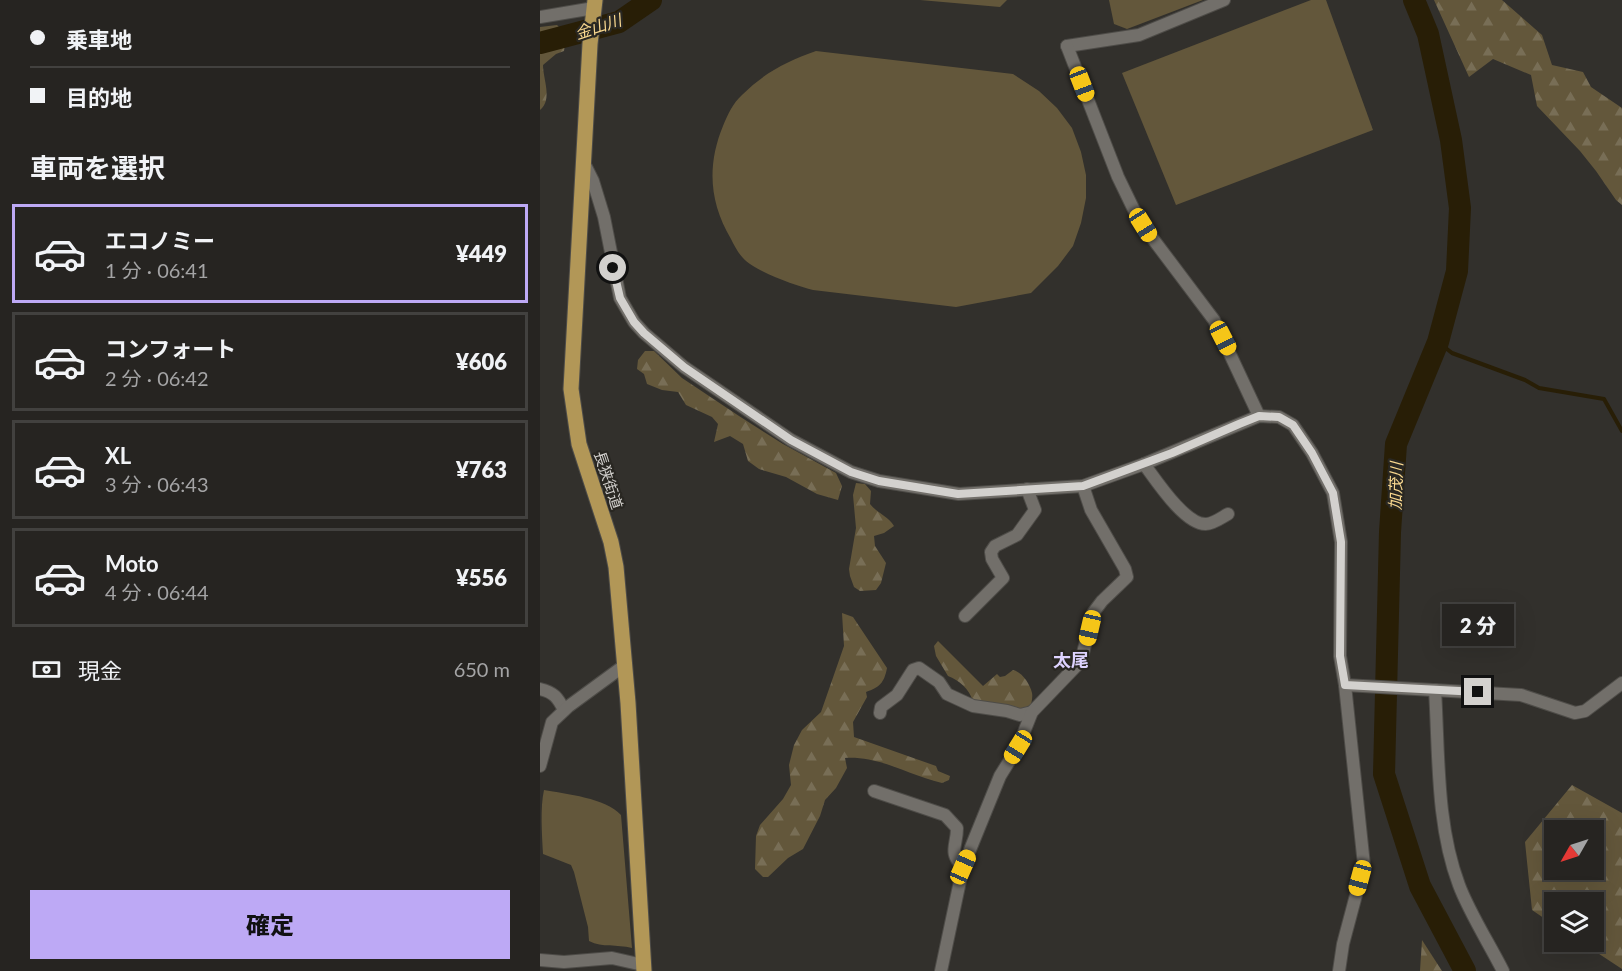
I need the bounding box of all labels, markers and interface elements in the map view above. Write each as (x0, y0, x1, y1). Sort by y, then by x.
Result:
water label: 金山川 (572, 9, 626, 42)
text: 乗車地 (66, 26, 132, 53)
car (1067, 64, 1097, 104)
text: 目的地 (66, 84, 132, 111)
text: 車両を選択 (30, 151, 165, 184)
car (1126, 205, 1160, 245)
icon: car (33, 227, 87, 281)
text: エコノミー (105, 227, 215, 254)
text: ¥449 (456, 240, 507, 267)
route start (599, 254, 626, 281)
text: 1 分 · 06:41 (105, 258, 209, 282)
car (1207, 318, 1239, 358)
icon: car (33, 335, 87, 389)
text: コンフォート (105, 335, 236, 362)
text: ¥606 (456, 348, 507, 375)
text: 2 分 · 06:42 (105, 366, 209, 390)
text: XL (105, 442, 131, 469)
icon: car (33, 443, 87, 497)
street label: 長狭街道 (591, 449, 627, 511)
text: ¥763 (456, 456, 507, 483)
water label: 加茂川 (1385, 460, 1405, 510)
text: 3 分 · 06:43 (105, 472, 209, 496)
text: Moto (105, 550, 159, 577)
icon: car (33, 551, 87, 605)
text: ¥556 (456, 564, 507, 591)
text: 4 分 · 06:44 (105, 580, 209, 604)
callout: 2 分 (1442, 605, 1514, 647)
car (1077, 608, 1103, 648)
text: 2 分 (1460, 613, 1496, 637)
district label: 太尾 (1053, 649, 1089, 671)
icon: cash (30, 653, 63, 686)
text: 現金 (78, 657, 122, 684)
text: 650 m (454, 657, 510, 681)
route end (1464, 678, 1491, 705)
car (1001, 727, 1035, 767)
north arrow (1544, 820, 1604, 880)
map controls (1544, 820, 1604, 952)
car (947, 847, 979, 887)
car (1347, 858, 1373, 898)
button: 確定 (30, 890, 510, 959)
button: layers (1544, 892, 1604, 952)

